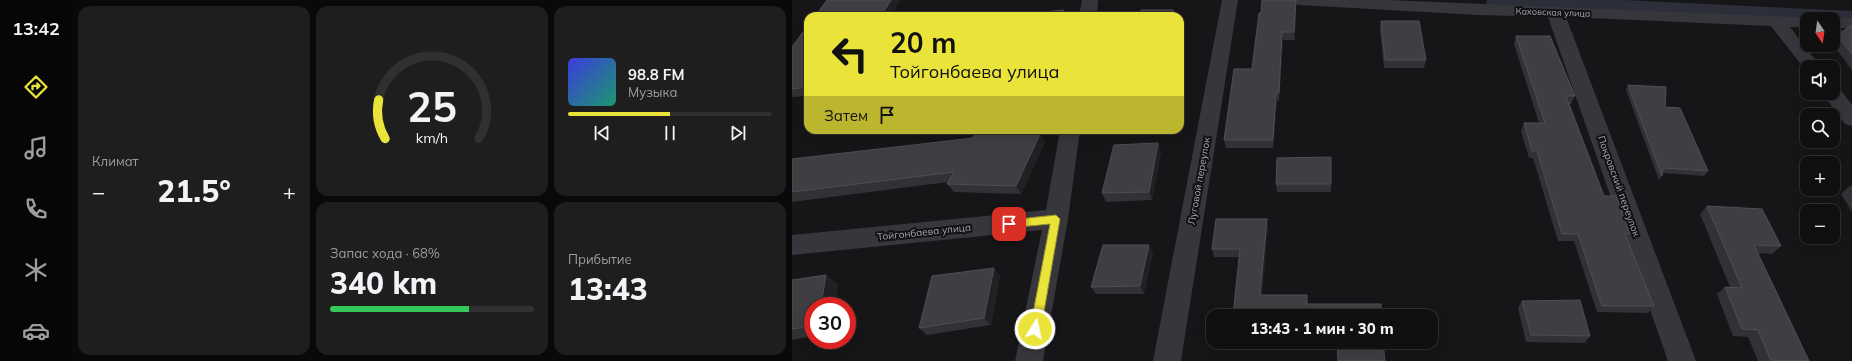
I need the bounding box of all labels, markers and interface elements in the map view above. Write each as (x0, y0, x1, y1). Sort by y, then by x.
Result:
street label: Каховская улица (1515, 5, 1591, 20)
north arrow (1800, 12, 1840, 52)
map controls (1800, 12, 1840, 244)
text: 13:42 (12, 17, 60, 40)
text: 20 m (890, 25, 956, 60)
icon: left (824, 28, 876, 80)
text: Тойгонбаева улица (890, 60, 1060, 83)
button: sound (1800, 60, 1840, 100)
text: 98.8 FM (628, 65, 684, 84)
icon: directions (22, 73, 50, 101)
text: 25 (407, 80, 457, 132)
text: Музыка (628, 84, 677, 100)
icon: arrive (876, 104, 898, 126)
text: Затем (824, 106, 868, 125)
button: search (1800, 108, 1840, 148)
icon: previous (591, 122, 613, 144)
icon: pause (659, 122, 681, 144)
icon: next (727, 122, 749, 144)
text: km/h (416, 129, 448, 147)
icon: music (22, 134, 50, 162)
street label: Покровский переулок (1595, 134, 1644, 239)
street label: Луговой переулок (1185, 136, 1213, 226)
text: Климат (92, 153, 139, 169)
button: + (1800, 156, 1840, 196)
text: 21.5° (157, 172, 231, 210)
text: − (92, 178, 105, 206)
text: + (283, 178, 296, 206)
icon: phone (22, 195, 50, 223)
button: − (1800, 204, 1840, 244)
pin (992, 207, 1026, 241)
icon: arrive (998, 213, 1020, 235)
street label: Тойгонбаева улица (876, 221, 972, 243)
text: Запас хода · 68% (330, 245, 440, 261)
text: Прибытие (568, 251, 632, 267)
icon: climate (22, 256, 50, 284)
text: 340 km (330, 264, 437, 302)
text: 13:43 (568, 270, 648, 308)
speed limit sign: 30 (804, 297, 856, 349)
position arrow (1014, 308, 1056, 350)
icon: car (22, 317, 50, 345)
text: 13:43 · 1 мин · 30 m (1250, 319, 1394, 338)

